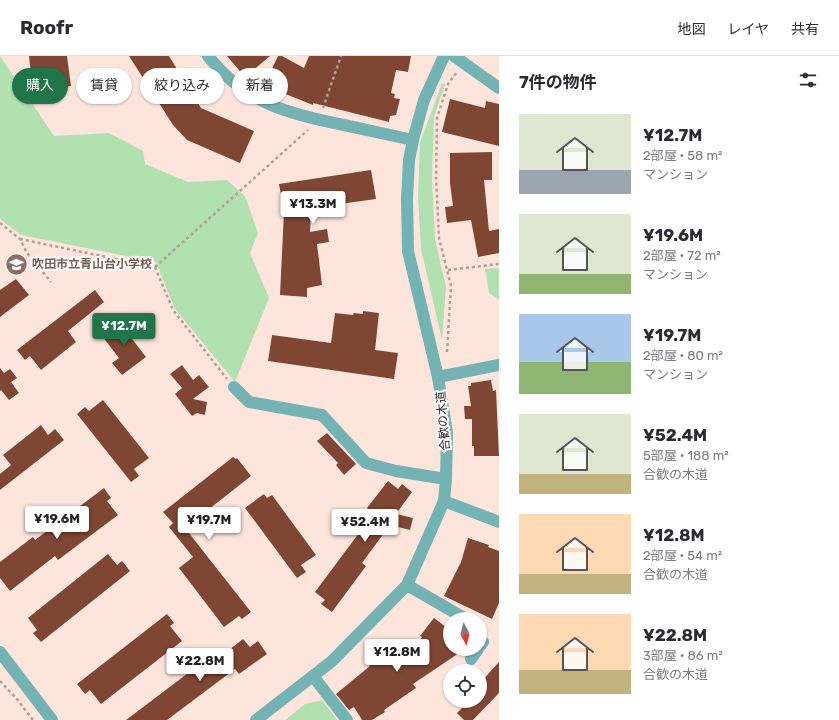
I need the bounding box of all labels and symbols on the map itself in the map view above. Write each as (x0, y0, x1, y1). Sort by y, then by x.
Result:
pin: ¥13.3M (280, 191, 346, 225)
school or university icon: 吹田市立青山台小学校 (3, 251, 29, 277)
place label: 吹田市立青山台小学校 (32, 257, 152, 271)
pin: ¥12.7M (91, 313, 157, 347)
street label: 合歓の木道 (433, 390, 453, 452)
pin: ¥19.6M (24, 506, 90, 540)
pin: ¥19.7M (176, 507, 242, 541)
pin: ¥52.4M (332, 509, 398, 543)
north arrow (443, 612, 487, 656)
pin: ¥12.8M (364, 639, 430, 673)
pin: ¥22.8M (167, 648, 233, 682)

